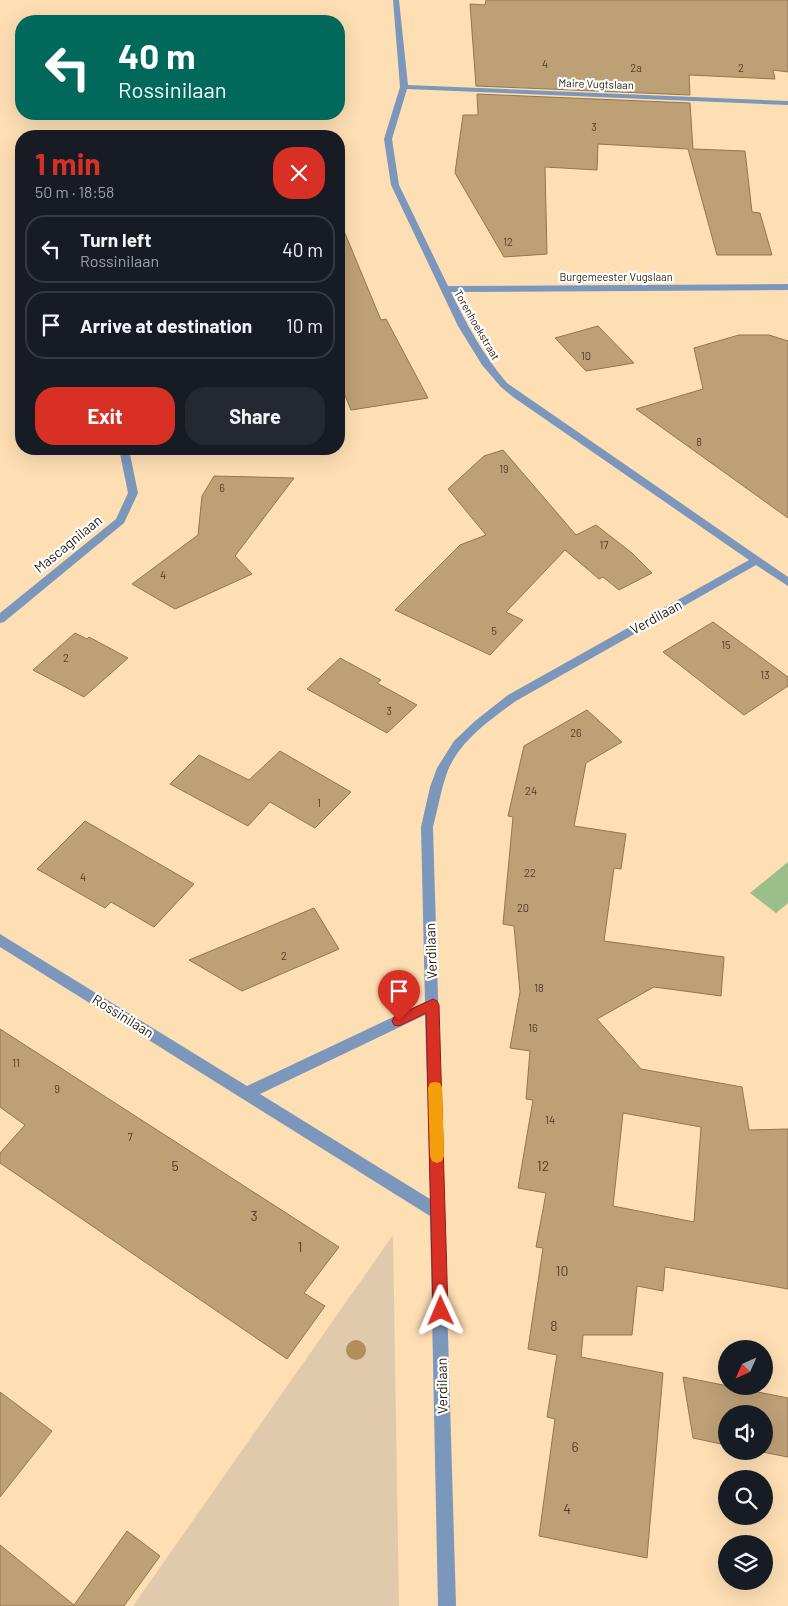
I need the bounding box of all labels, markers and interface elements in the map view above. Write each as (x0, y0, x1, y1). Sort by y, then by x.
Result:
text: 40 m (118, 34, 195, 76)
icon: left (35, 35, 100, 100)
house number: 4 (542, 57, 548, 70)
house number: 2a (630, 61, 642, 74)
house number: 2 (738, 61, 744, 74)
text: Rossinilaan (118, 76, 227, 102)
street label: Maire Vugtslaan (558, 76, 634, 91)
house number: 3 (591, 120, 597, 133)
text: 1 min (35, 145, 101, 181)
button: close (273, 147, 325, 199)
text: 50 m · 18:58 (35, 182, 114, 201)
text: Turn left (80, 228, 151, 251)
icon: left (37, 235, 65, 263)
house number: 12 (503, 235, 513, 248)
text: 40 m (282, 238, 323, 261)
text: Rossinilaan (80, 251, 159, 270)
street label: Burgemeester Vugslaan (559, 270, 673, 283)
street label: Torenhoekstraat (452, 287, 503, 362)
icon: arrive (37, 311, 65, 339)
text: Arrive at destination (80, 314, 252, 337)
text: 10 m (286, 314, 323, 337)
house number: 10 (581, 349, 591, 362)
button: Exit (35, 387, 175, 445)
button: Share (185, 387, 325, 445)
house number: 8 (696, 435, 702, 448)
house number: 19 (499, 462, 509, 475)
house number: 6 (219, 481, 225, 494)
street label: Mascagnilaan (30, 511, 105, 576)
house number: 17 (599, 538, 609, 551)
house number: 4 (160, 568, 166, 581)
street label: Verdilaan (627, 595, 685, 638)
house number: 5 (491, 624, 497, 637)
house number: 15 (721, 638, 731, 651)
house number: 2 (63, 651, 69, 664)
house number: 13 (760, 668, 770, 681)
house number: 3 (386, 704, 392, 717)
house number: 26 (570, 726, 582, 739)
house number: 24 (525, 784, 537, 797)
house number: 1 (317, 796, 321, 809)
house number: 22 (524, 866, 536, 879)
house number: 4 (80, 870, 86, 883)
house number: 20 (517, 901, 529, 914)
street label: Verdilaan (421, 923, 440, 979)
house number: 2 (281, 949, 287, 962)
pin (378, 970, 420, 1021)
icon: arrive (385, 977, 413, 1005)
house number: 18 (534, 981, 544, 994)
street label: Rossinilaan (89, 990, 157, 1041)
house number: 16 (528, 1021, 538, 1034)
house number: 11 (12, 1056, 20, 1069)
house number: 9 (54, 1082, 60, 1095)
house number: 14 (545, 1113, 555, 1126)
house number: 7 (127, 1130, 133, 1143)
house number: 5 (171, 1157, 179, 1174)
house number: 12 (537, 1157, 549, 1174)
house number: 3 (250, 1207, 258, 1224)
house number: 1 (298, 1238, 302, 1255)
house number: 10 (556, 1262, 568, 1279)
position arrow (414, 1284, 466, 1336)
house number: 8 (550, 1317, 558, 1334)
north arrow (718, 1340, 772, 1395)
map controls (718, 1340, 773, 1590)
street label: Verdilaan (433, 1358, 450, 1414)
button: sound (718, 1405, 773, 1460)
house number: 6 (571, 1438, 579, 1455)
button: search (718, 1470, 773, 1525)
house number: 4 (563, 1500, 571, 1517)
button: layers (718, 1535, 773, 1590)

